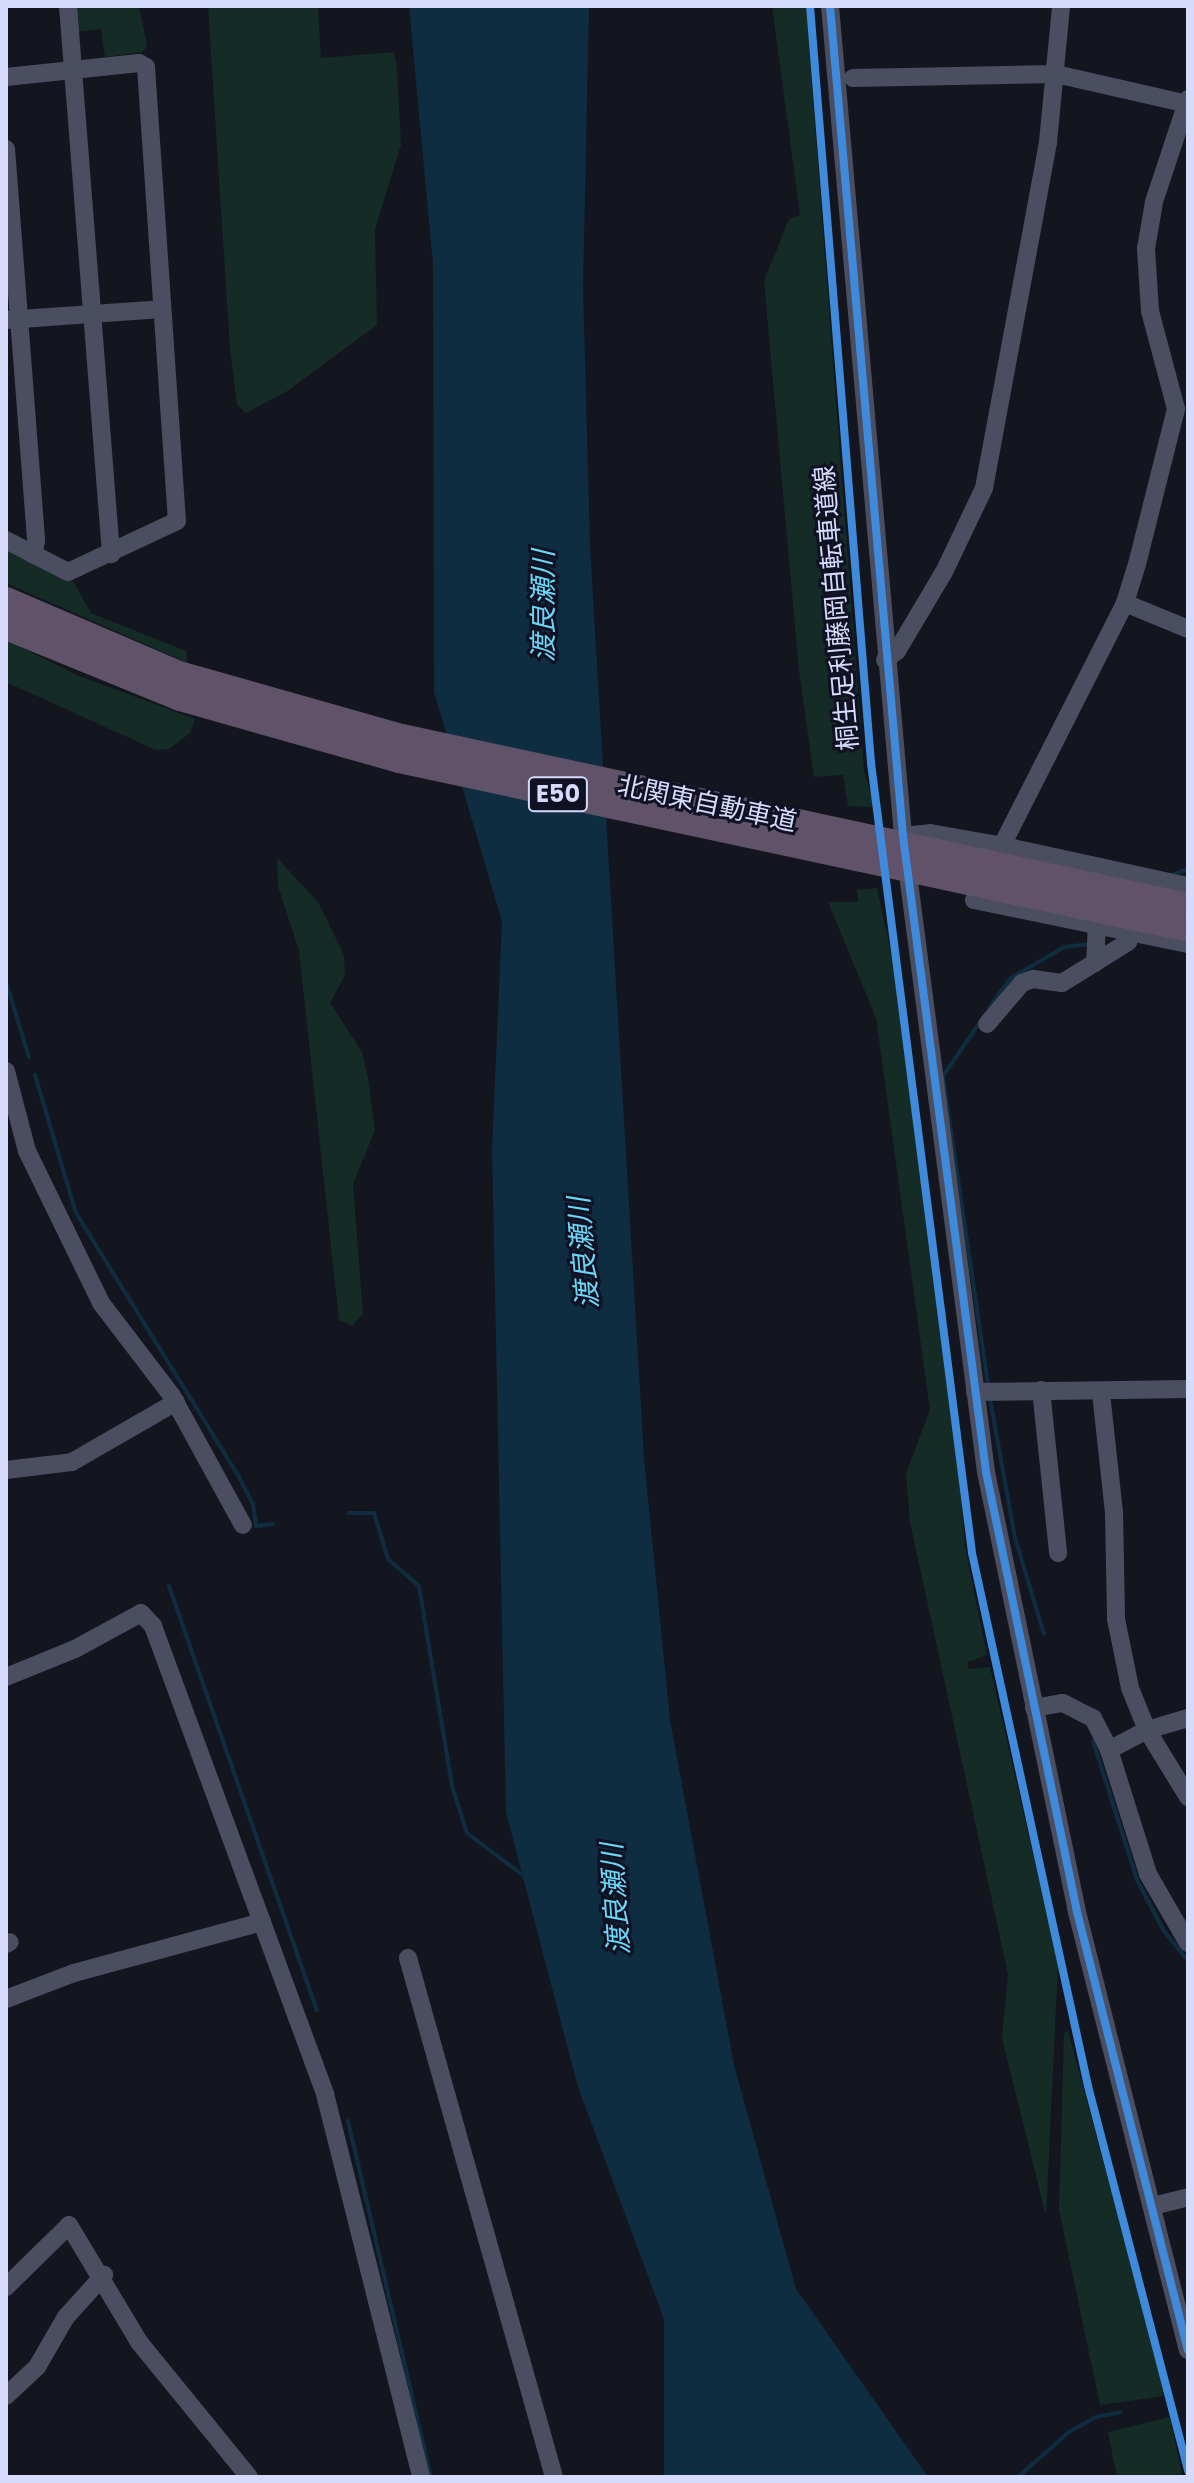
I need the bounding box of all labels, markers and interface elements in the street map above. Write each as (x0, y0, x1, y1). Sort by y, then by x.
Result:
street label: 桐生足利藤岡自転車道線 (809, 464, 865, 752)
water label: 渡良瀬川 (527, 550, 561, 662)
street label: 北関東自動車道 (615, 770, 799, 838)
road number: E50 (526, 774, 590, 814)
water label: 渡良瀬川 (562, 1196, 606, 1310)
water label: 渡良瀬川 (595, 1842, 637, 1956)

